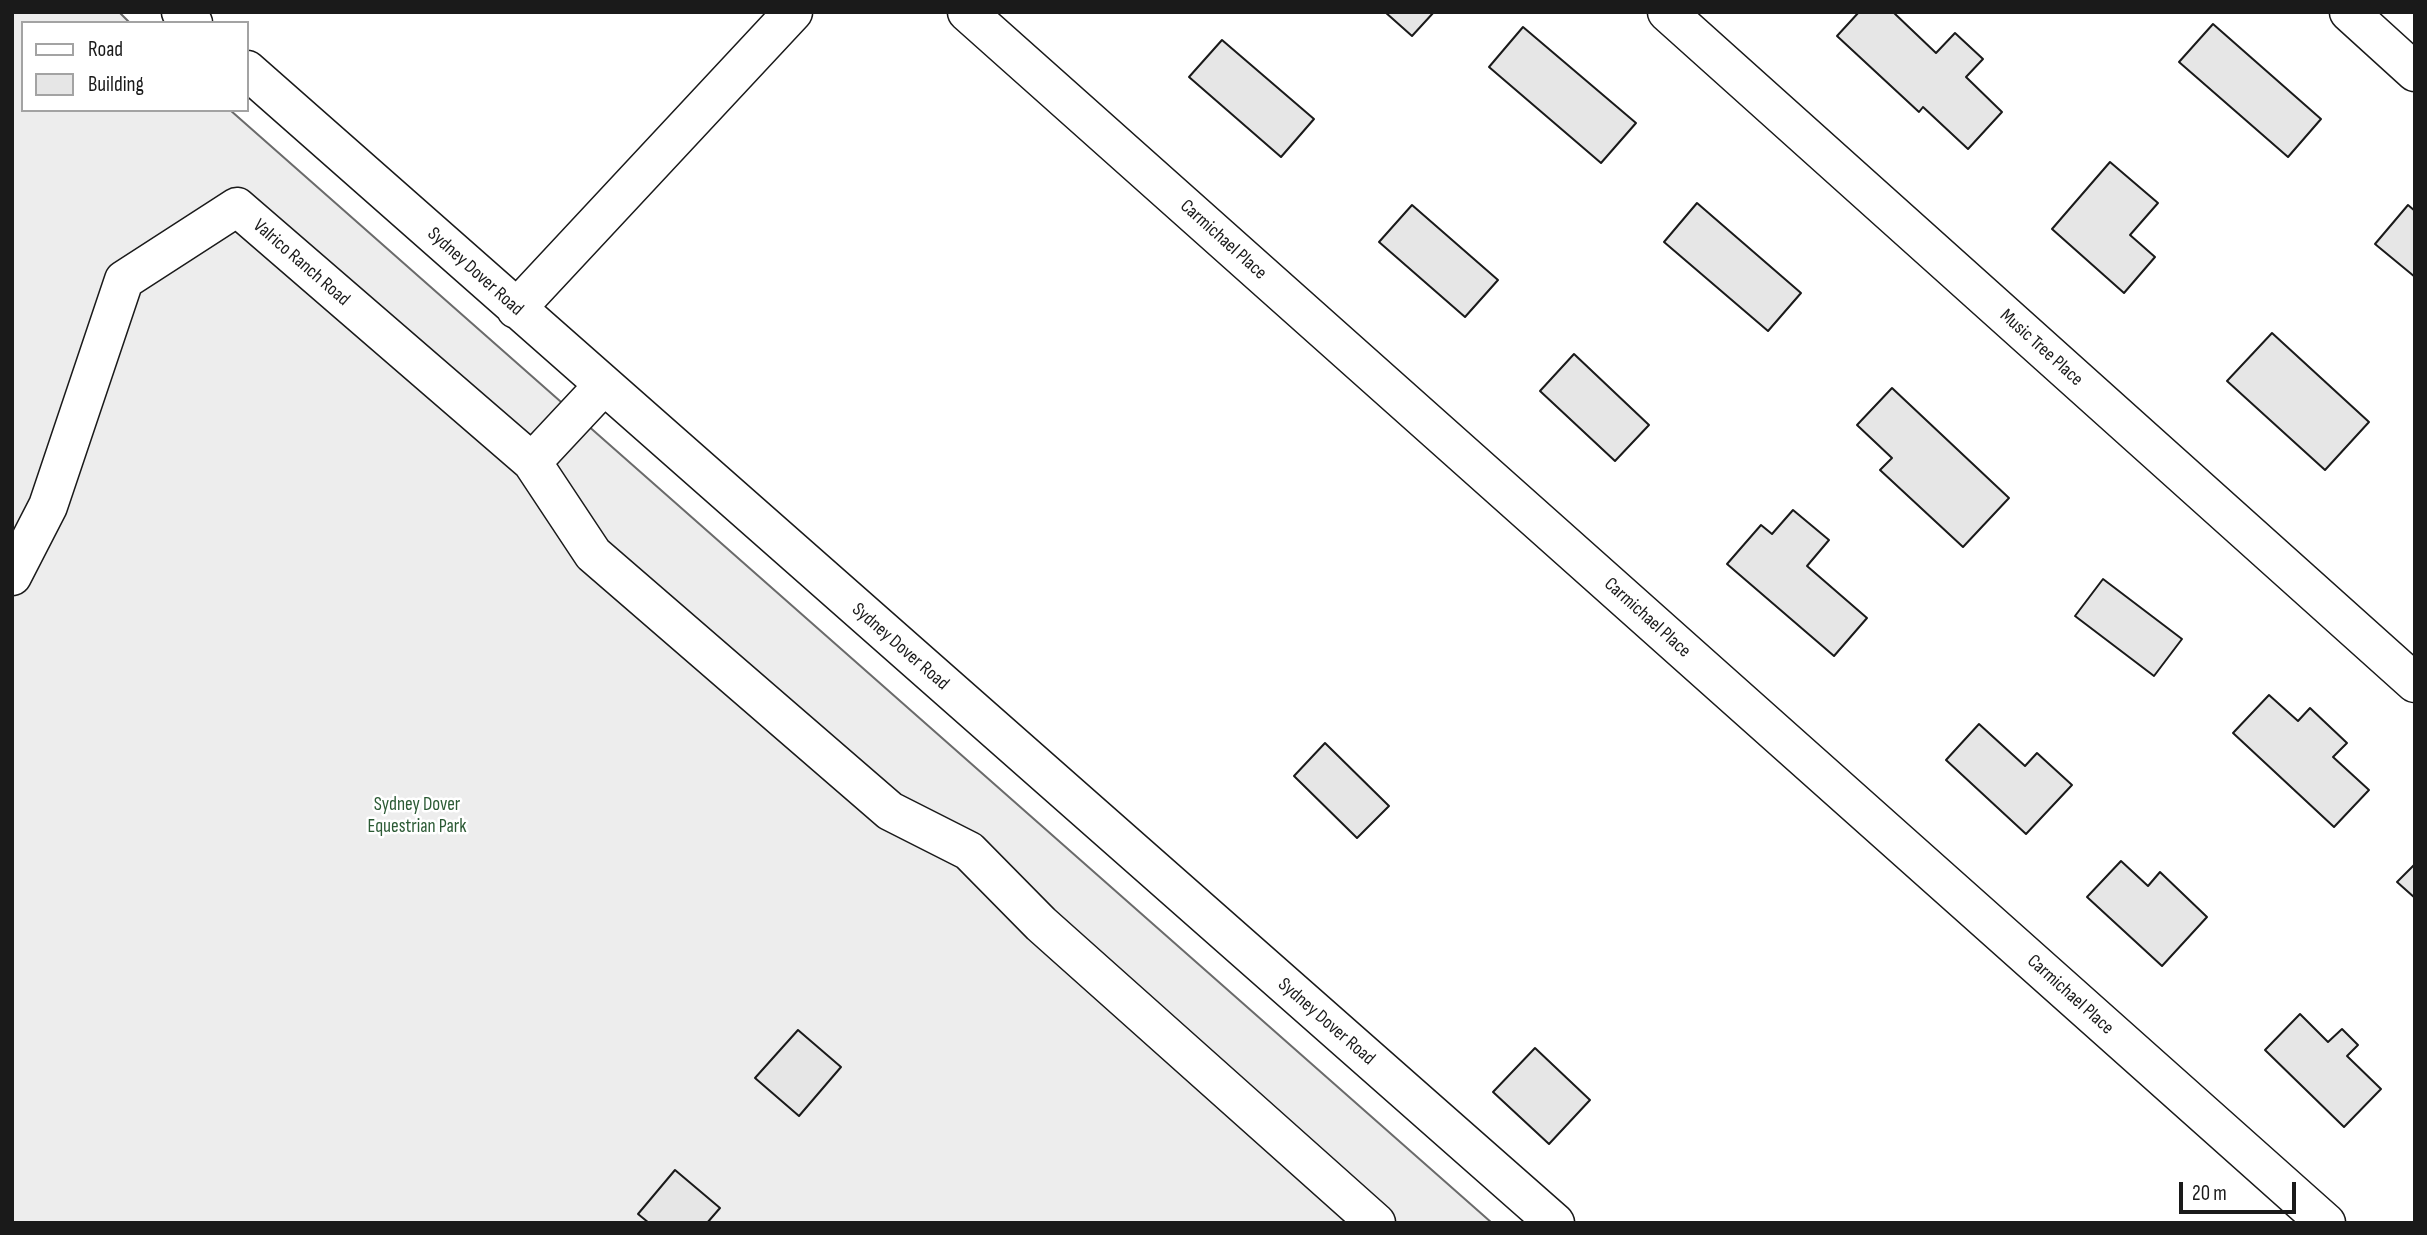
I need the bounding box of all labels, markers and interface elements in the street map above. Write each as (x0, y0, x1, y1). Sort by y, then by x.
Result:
legend (21, 21, 248, 112)
text: Road (88, 37, 123, 62)
text: Building (88, 72, 144, 97)
street label: Carmichael Place (1175, 195, 1271, 285)
street label: Valrico Ranch Road (248, 215, 354, 311)
street label: Sydney Dover Road (422, 223, 528, 321)
street label: Music Tree Place (1995, 305, 2087, 391)
street label: Carmichael Place (1599, 573, 1695, 663)
street label: Sydney Dover Road (847, 599, 953, 695)
park label: Sydney Dover Equestrian Park (367, 794, 467, 838)
street label: Carmichael Place (2022, 950, 2118, 1040)
street label: Sydney Dover Road (1273, 974, 1379, 1070)
scale bar (2182, 1168, 2299, 1212)
text: 20 m (2192, 1181, 2227, 1206)

